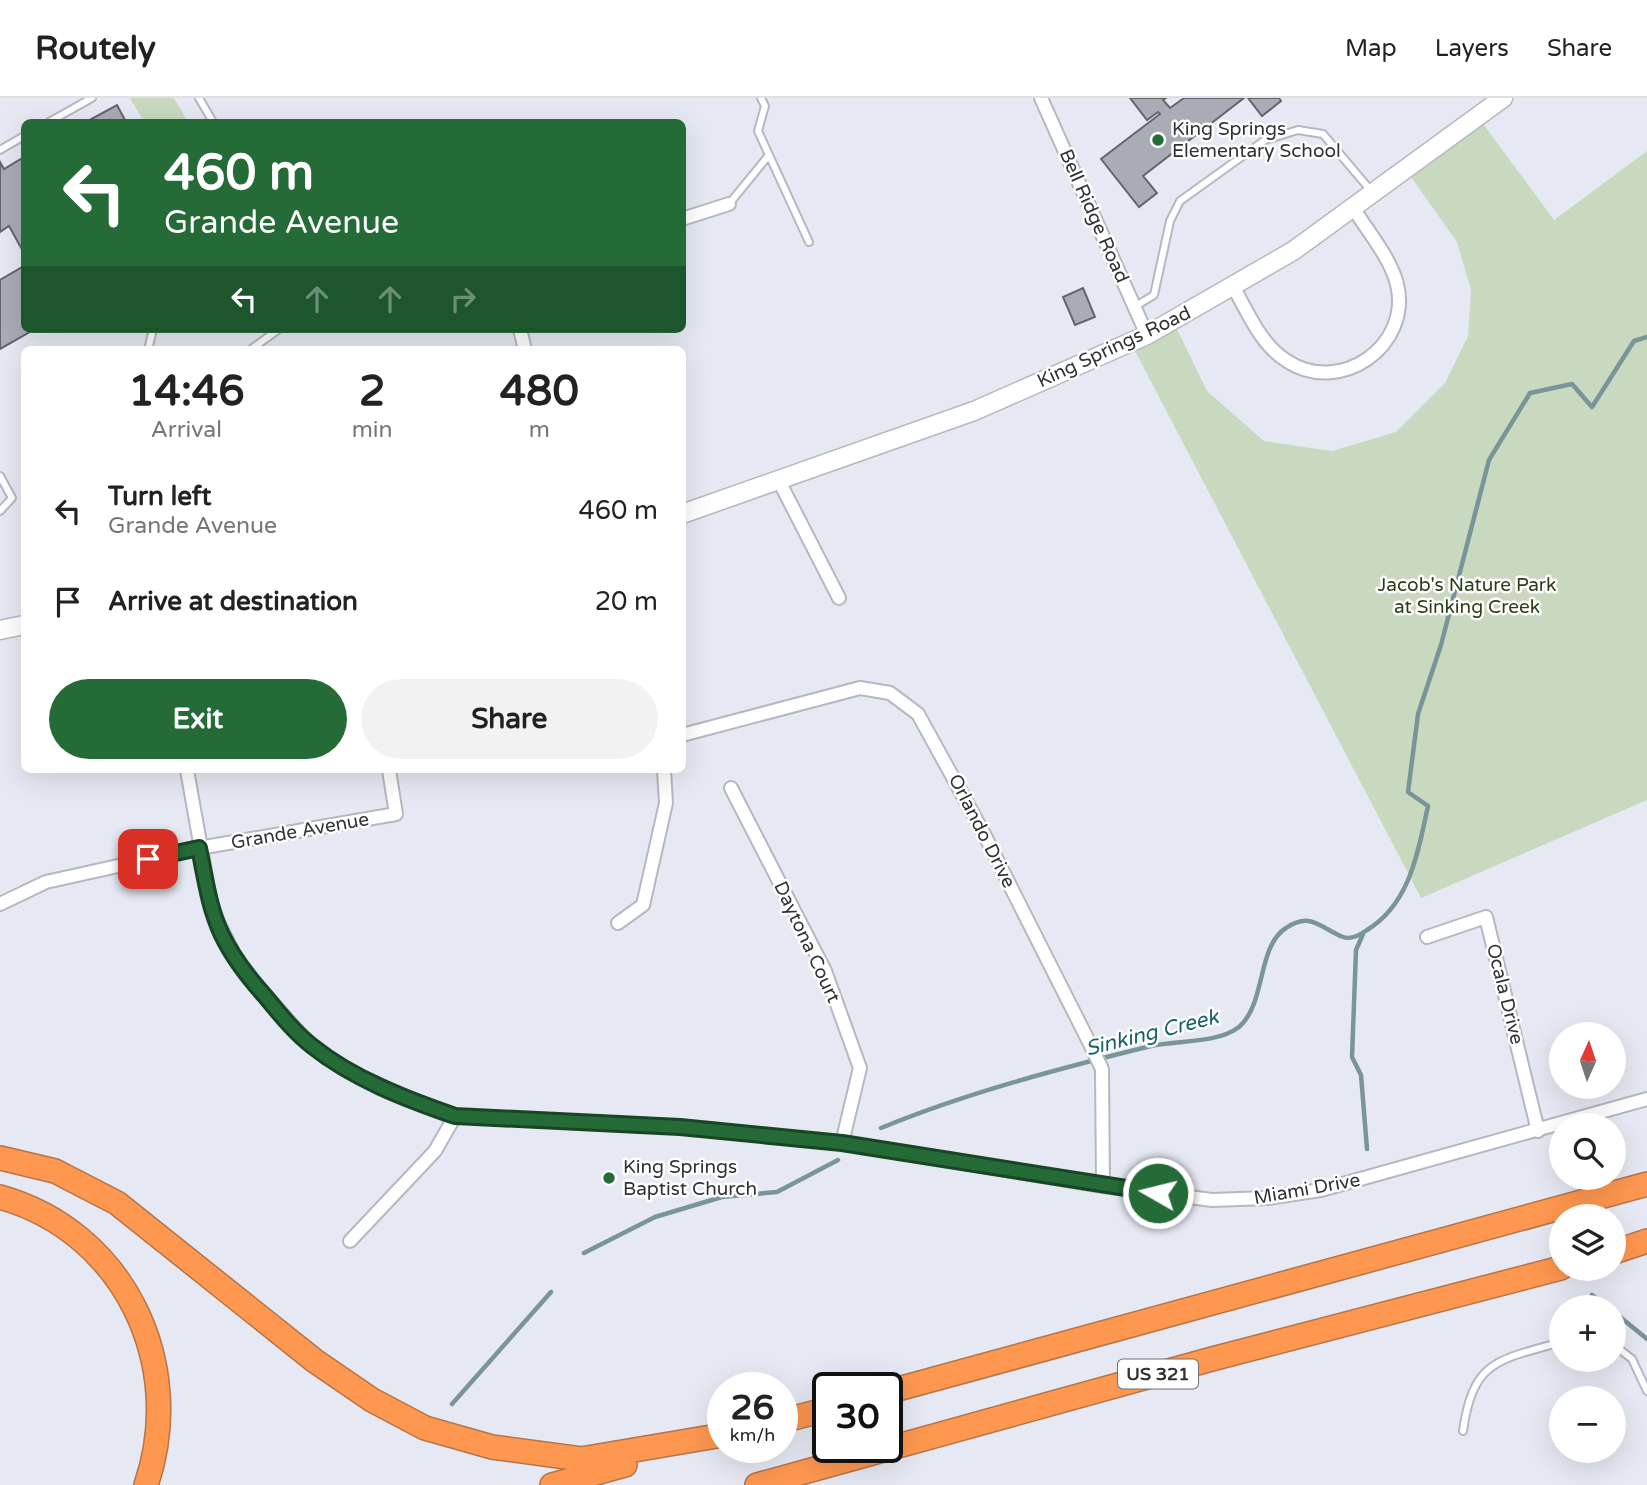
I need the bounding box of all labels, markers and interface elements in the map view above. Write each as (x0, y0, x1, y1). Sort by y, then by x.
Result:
text: Routely (35, 29, 156, 68)
text: Map (1345, 34, 1397, 63)
text: Layers (1435, 34, 1509, 63)
text: Share (1547, 34, 1612, 63)
place label: King Springs Elementary School (1172, 118, 1341, 162)
marker: King Springs Elementary School (1150, 132, 1166, 148)
text: 460 m (164, 144, 314, 203)
street label: Bell Ridge Road (1055, 146, 1133, 286)
icon: left (49, 147, 140, 238)
text: Grande Avenue (164, 204, 399, 242)
icon: left (225, 280, 263, 318)
icon: ahead (298, 280, 336, 318)
icon: ahead (371, 280, 409, 318)
icon: right (444, 280, 482, 318)
street label: King Springs Road (1034, 302, 1194, 392)
text: 14:46 (128, 366, 245, 417)
text: 2 (359, 366, 385, 417)
text: 480 (500, 366, 579, 417)
text: Arrival (151, 416, 222, 444)
text: min (352, 416, 393, 444)
text: m (529, 416, 550, 444)
text: Turn left (108, 481, 211, 512)
icon: left (49, 492, 87, 530)
text: 460 m (578, 495, 658, 526)
text: Grande Avenue (108, 512, 277, 540)
park label: Jacob's Nature Park at Sinking Creek (1378, 574, 1556, 618)
icon: arrive (49, 583, 87, 621)
text: Arrive at destination (108, 586, 358, 617)
text: 20 m (595, 586, 658, 617)
button: Exit (49, 679, 347, 759)
button: Share (361, 679, 658, 759)
street label: Orlando Drive (944, 770, 1020, 892)
street label: Grande Avenue (229, 808, 371, 854)
pin (118, 829, 178, 889)
icon: arrive (129, 840, 167, 878)
street label: Daytona Court (769, 878, 845, 1006)
street label: Ocala Drive (1482, 941, 1528, 1047)
water label: Sinking Creek (1083, 1004, 1223, 1062)
north arrow (1549, 1022, 1626, 1099)
map controls (1549, 1022, 1626, 1463)
button: search (1549, 1113, 1626, 1190)
place label: King Springs Baptist Church (623, 1156, 757, 1200)
position arrow (1121, 1156, 1195, 1230)
street label: Miami Drive (1252, 1169, 1362, 1209)
marker: King Springs Baptist Church (601, 1170, 617, 1186)
button: layers (1549, 1204, 1626, 1281)
button: + (1549, 1295, 1626, 1372)
road number: US 321 (1118, 1359, 1198, 1388)
speed limit sign: 30 (812, 1372, 903, 1463)
button: − (1549, 1386, 1626, 1463)
text: 26 (731, 1387, 774, 1429)
text: km/h (730, 1424, 775, 1446)

